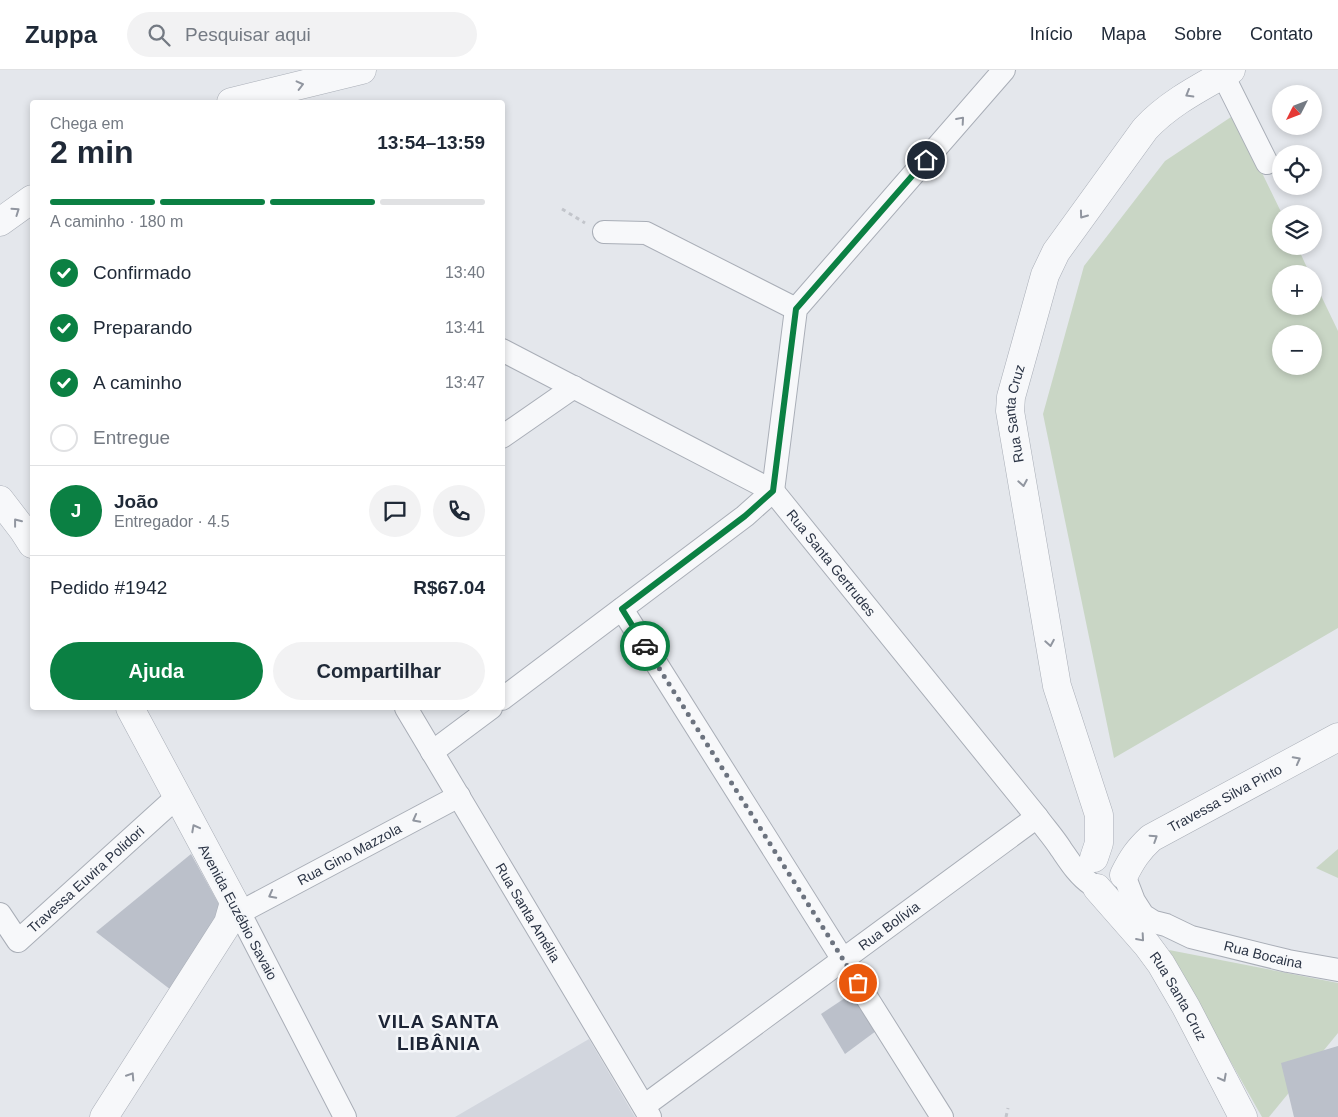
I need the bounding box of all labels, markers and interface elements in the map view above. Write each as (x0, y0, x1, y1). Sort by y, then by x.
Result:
search box (127, 12, 477, 57)
text: Zuppa (25, 21, 97, 48)
icon: search (145, 21, 173, 49)
text: Pesquisar aqui (185, 24, 311, 45)
text: Início (1030, 24, 1073, 44)
text: Mapa (1101, 24, 1146, 44)
text: Sobre (1174, 24, 1222, 44)
text: Contato (1250, 24, 1313, 44)
one-way arrow (295, 80, 304, 91)
north arrow (1272, 85, 1322, 135)
map controls (1272, 85, 1322, 375)
one-way arrow (1186, 88, 1195, 98)
text: Chega em (50, 115, 124, 132)
one-way arrow (955, 117, 963, 126)
text: 13:54–13:59 (377, 132, 485, 153)
text: 2 min (50, 134, 134, 170)
pin (905, 139, 947, 181)
button: locate (1272, 145, 1322, 195)
icon: home (912, 146, 940, 174)
button: layers (1272, 205, 1322, 255)
one-way arrow (10, 208, 20, 217)
one-way arrow (1080, 209, 1088, 218)
text: A caminho · 180 m (50, 213, 183, 230)
icon: check (50, 259, 78, 287)
text: Confirmado (93, 262, 191, 283)
text: 13:40 (445, 264, 485, 281)
button: + (1272, 265, 1322, 315)
icon: check (50, 314, 78, 342)
text: Preparando (93, 317, 192, 338)
text: 13:41 (445, 319, 485, 336)
button: − (1272, 325, 1322, 375)
street label: Rua Santa Cruz (1002, 363, 1028, 464)
icon: check (50, 369, 78, 397)
text: A caminho (93, 372, 182, 393)
text: 13:47 (445, 374, 485, 391)
text: Entregue (93, 427, 170, 448)
one-way arrow (1017, 479, 1027, 487)
button: chat (369, 485, 421, 537)
button: phone (433, 485, 485, 537)
text: João (114, 491, 158, 512)
text: J (71, 500, 81, 521)
street label: Rua Santa Gertrudes (783, 506, 879, 619)
text: Entregador · 4.5 (114, 513, 230, 530)
one-way arrow (14, 518, 23, 528)
text: Pedido #1942 (50, 577, 167, 598)
text: R$67.04 (413, 577, 485, 598)
courier (620, 621, 670, 671)
icon: car (631, 632, 659, 660)
one-way arrow (1045, 639, 1055, 647)
button: Ajuda (50, 642, 263, 700)
button: Compartilhar (273, 642, 485, 700)
one-way arrow (1291, 756, 1300, 766)
street label: Travessa Silva Pinto (1165, 761, 1285, 835)
one-way arrow (412, 813, 421, 823)
street label: Rua Gino Mazzola (295, 820, 404, 888)
street label: Travessa Euvira Polidori (24, 823, 147, 936)
one-way arrow (191, 825, 201, 834)
one-way arrow (1149, 834, 1158, 844)
street label: Avenida Euzébio Savaio (195, 841, 281, 983)
street label: Rua Santa Amélia (492, 860, 564, 965)
one-way arrow (269, 889, 278, 899)
street label: Rua Bolívia (855, 898, 923, 954)
one-way arrow (1135, 932, 1144, 941)
street label: Rua Bocaina (1222, 937, 1304, 971)
street label: Rua Santa Cruz (1147, 949, 1210, 1043)
pin (837, 962, 879, 1004)
icon: bag (844, 969, 872, 997)
district label: VILA SANTA LIBÂNIA (378, 1011, 500, 1054)
one-way arrow (124, 1072, 134, 1081)
one-way arrow (1217, 1073, 1227, 1082)

